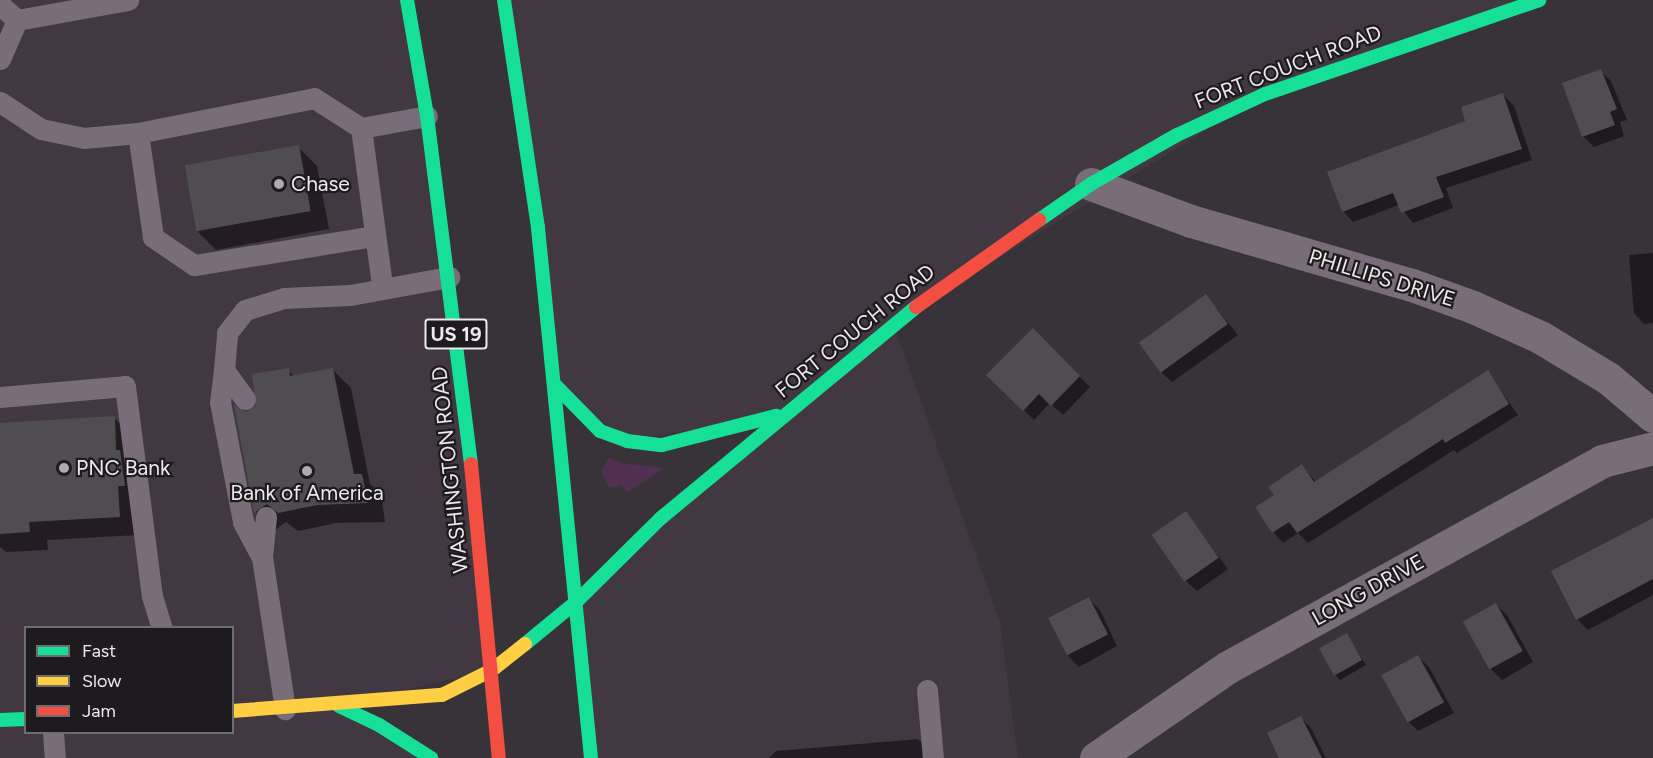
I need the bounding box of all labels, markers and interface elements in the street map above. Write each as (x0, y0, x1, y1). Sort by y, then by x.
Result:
street label: FORT COUCH ROAD (1191, 20, 1385, 114)
place label: Chase (291, 171, 350, 197)
marker: Chase (272, 177, 286, 191)
street label: PHILLIPS DRIVE (1306, 244, 1458, 312)
street label: FORT COUCH ROAD (770, 259, 940, 403)
road number: US 19 (423, 317, 489, 351)
street label: WASHINGTON ROAD (427, 365, 473, 575)
place label: PNC Bank (76, 455, 170, 481)
marker: PNC Bank (57, 461, 71, 475)
marker: Bank of America (300, 464, 314, 478)
place label: Bank of America (230, 480, 384, 506)
street label: LONG DRIVE (1307, 549, 1429, 631)
legend (24, 626, 234, 734)
text: Fast (82, 640, 116, 662)
text: Slow (82, 670, 121, 692)
text: Jam (82, 700, 116, 722)

